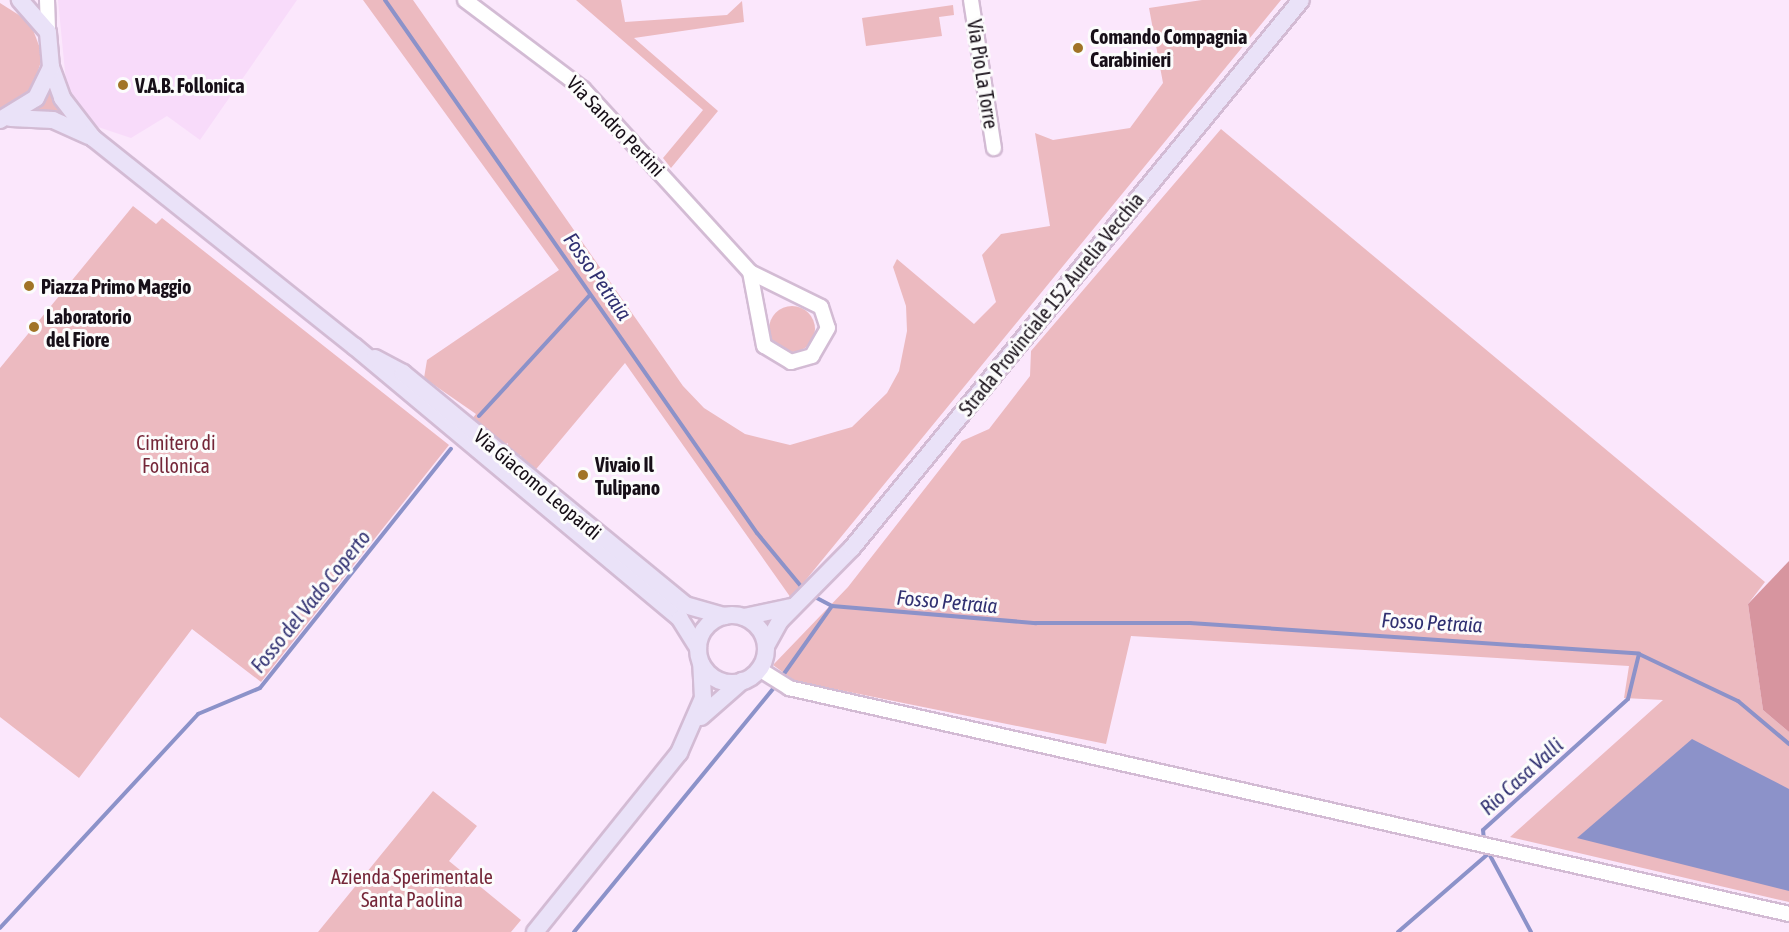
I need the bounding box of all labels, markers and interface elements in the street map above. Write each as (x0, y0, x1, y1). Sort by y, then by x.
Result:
street label: Via Pio La Torre (963, 18, 1003, 130)
place label: Comando Compagnia Carabinieri (1090, 24, 1247, 71)
marker: Comando Compagnia Carabinieri (1071, 41, 1085, 55)
street label: Via Sandro Pertini (562, 71, 670, 181)
place label: V.A.B. Follonica (135, 73, 245, 97)
marker: V.A.B. Follonica (116, 78, 130, 92)
street label: Strada Provinciale 152 Aurelia Vecchia (954, 188, 1148, 420)
water label: Fosso Petraia (559, 227, 637, 325)
place label: Piazza Primo Maggio (41, 274, 191, 298)
marker: Piazza Primo Maggio (22, 279, 36, 293)
place label: Laboratorio del Fiore (46, 304, 132, 351)
marker: Laboratorio del Fiore (27, 320, 41, 334)
street label: Via Giacomo Leopardi (469, 424, 607, 544)
park label: Cimitero di Follonica (136, 430, 216, 477)
place label: Vivaio Il Tulipano (595, 452, 660, 499)
marker: Vivaio Il Tulipano (576, 468, 590, 482)
water label: Fosso del Vado Coperto (245, 525, 375, 677)
water label: Fosso Petraia (896, 584, 998, 618)
water label: Fosso Petraia (1381, 607, 1483, 637)
water label: Rio Casa Valli (1474, 732, 1568, 820)
park label: Azienda Sperimentale Santa Paolina (331, 864, 493, 911)

